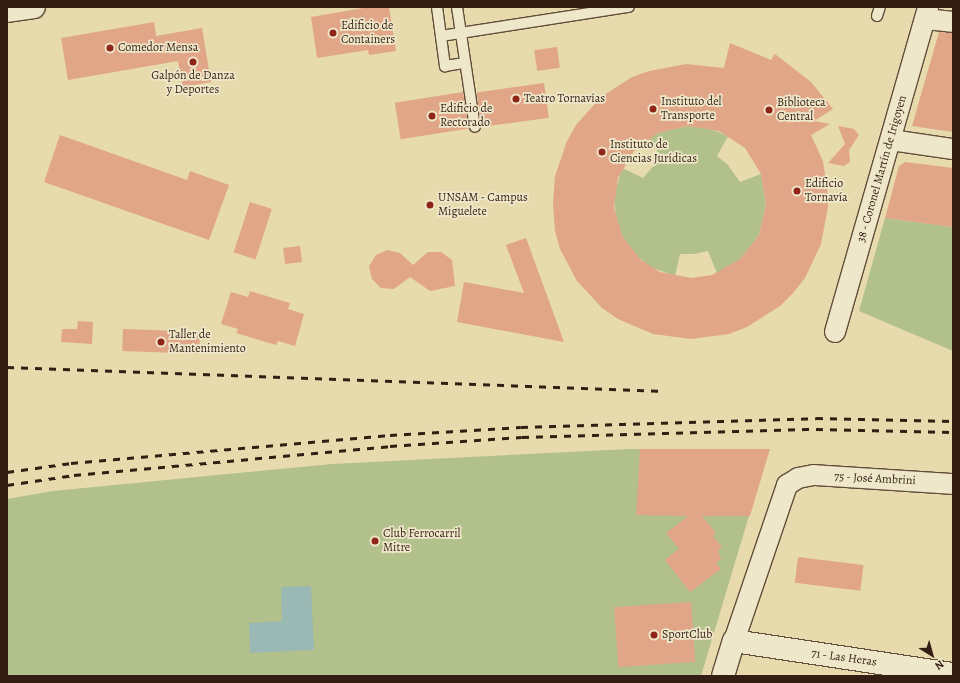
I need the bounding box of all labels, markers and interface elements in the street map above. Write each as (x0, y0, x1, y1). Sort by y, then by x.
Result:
place label: Edificio de Containers (341, 19, 395, 47)
marker: Edificio de Containers (328, 28, 338, 38)
place label: Comedor Mensa (118, 41, 198, 55)
marker: Comedor Mensa (105, 43, 115, 53)
marker: Galpón de Danza y Deportes (188, 57, 198, 67)
place label: Galpón de Danza y Deportes (151, 69, 235, 97)
place label: Teatro Tornavías (524, 92, 605, 106)
marker: Teatro Tornavías (511, 94, 521, 104)
street label: 38 - Coronel Martín de Irigoyen (854, 94, 910, 244)
place label: Instituto del Transporte (661, 95, 721, 123)
place label: Biblioteca Central (777, 96, 826, 124)
place label: Edificio de Rectorado (440, 102, 492, 130)
marker: Instituto del Transporte (648, 104, 658, 114)
marker: Biblioteca Central (764, 105, 774, 115)
marker: Edificio de Rectorado (427, 111, 437, 121)
place label: Instituto de Ciencias Jurídicas (610, 138, 697, 166)
marker: Instituto de Ciencias Jurídicas (597, 147, 607, 157)
place label: Edificio Tornavía (805, 177, 848, 205)
marker: Edificio Tornavía (792, 186, 802, 196)
place label: UNSAM - Campus Miguelete (438, 191, 528, 219)
marker: UNSAM - Campus Miguelete (425, 200, 435, 210)
place label: Taller de Mantenimiento (169, 328, 246, 356)
marker: Taller de Mantenimiento (156, 337, 166, 347)
street label: 75 - José Ambrini (834, 470, 916, 488)
place label: Club Ferrocarril Mitre (383, 527, 460, 555)
marker: Club Ferrocarril Mitre (370, 536, 380, 546)
place label: SportClub (662, 628, 712, 642)
marker: SportClub (649, 630, 659, 640)
north arrow (912, 635, 952, 675)
street label: 71 - Las Heras (810, 646, 878, 670)
text: N (932, 657, 947, 673)

